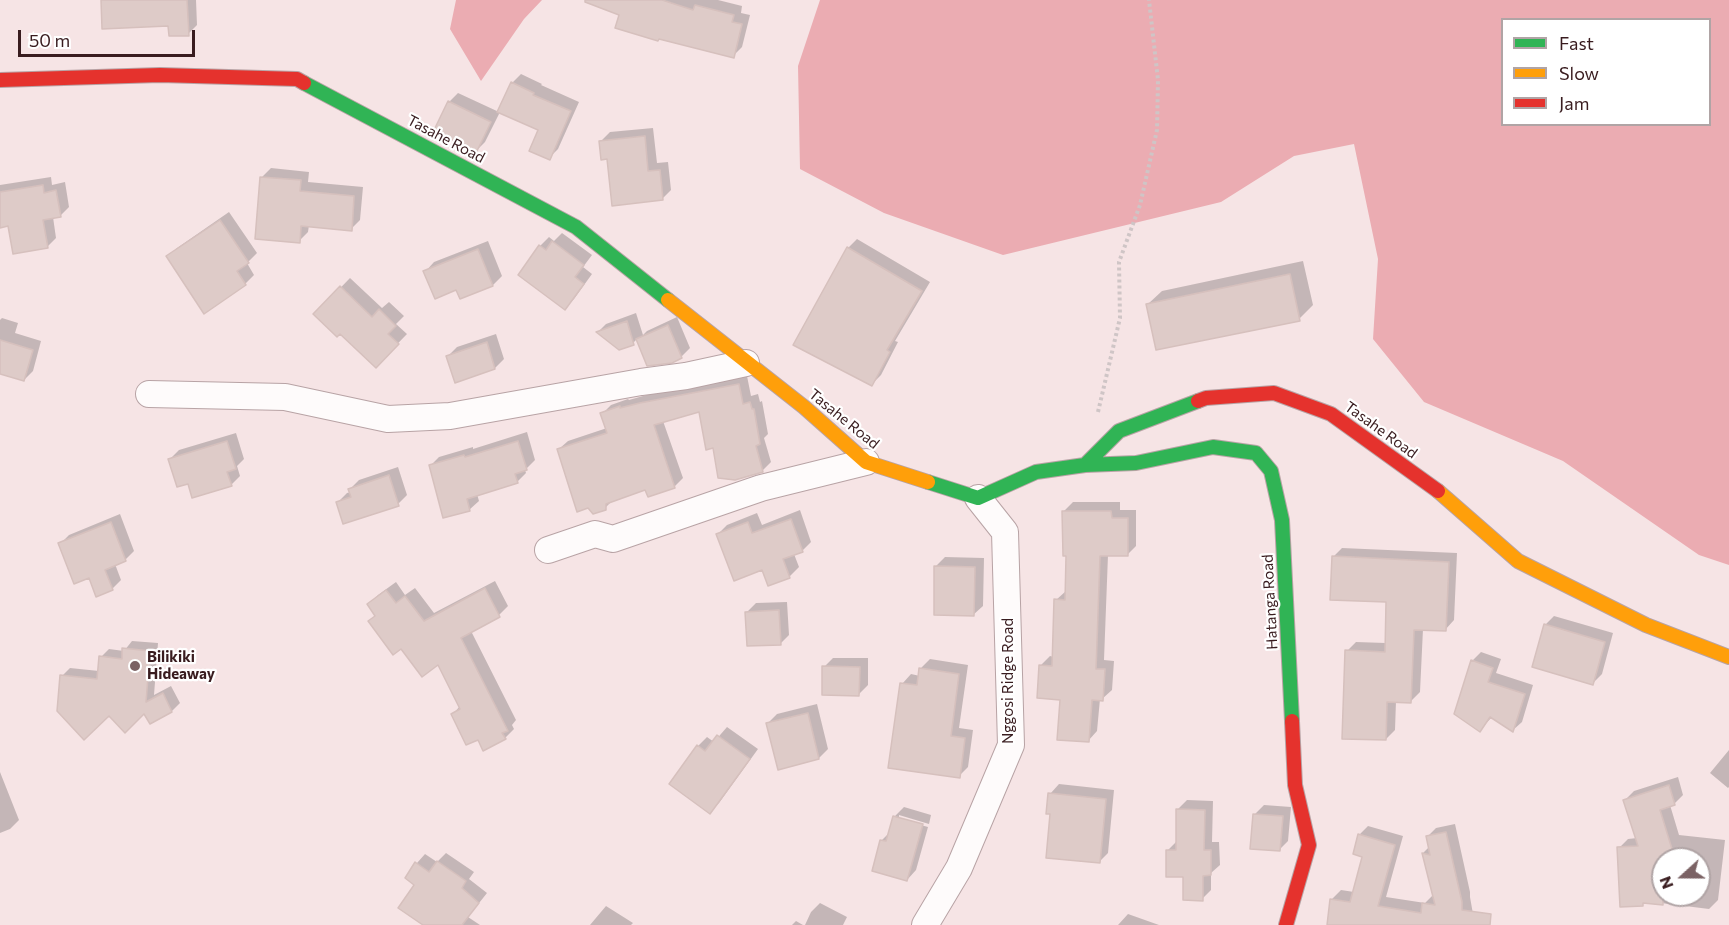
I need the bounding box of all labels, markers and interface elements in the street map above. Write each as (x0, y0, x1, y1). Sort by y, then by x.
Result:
scale bar (21, 18, 198, 56)
legend (1501, 18, 1711, 126)
text: 50 m (29, 29, 70, 51)
text: Fast (1559, 32, 1594, 54)
text: Slow (1559, 62, 1599, 84)
text: Jam (1559, 92, 1589, 114)
street label: Tasahe Road (404, 111, 488, 167)
street label: Tasahe Road (805, 385, 883, 453)
street label: Tasahe Road (1341, 398, 1421, 462)
street label: Hatanga Road (1259, 554, 1281, 650)
street label: Nggosi Ridge Road (999, 618, 1017, 744)
place label: Bilikiki Hideaway (147, 648, 215, 683)
marker: Bilikiki Hideaway (128, 659, 142, 673)
north arrow (1651, 847, 1711, 907)
text: N (1655, 874, 1677, 892)

